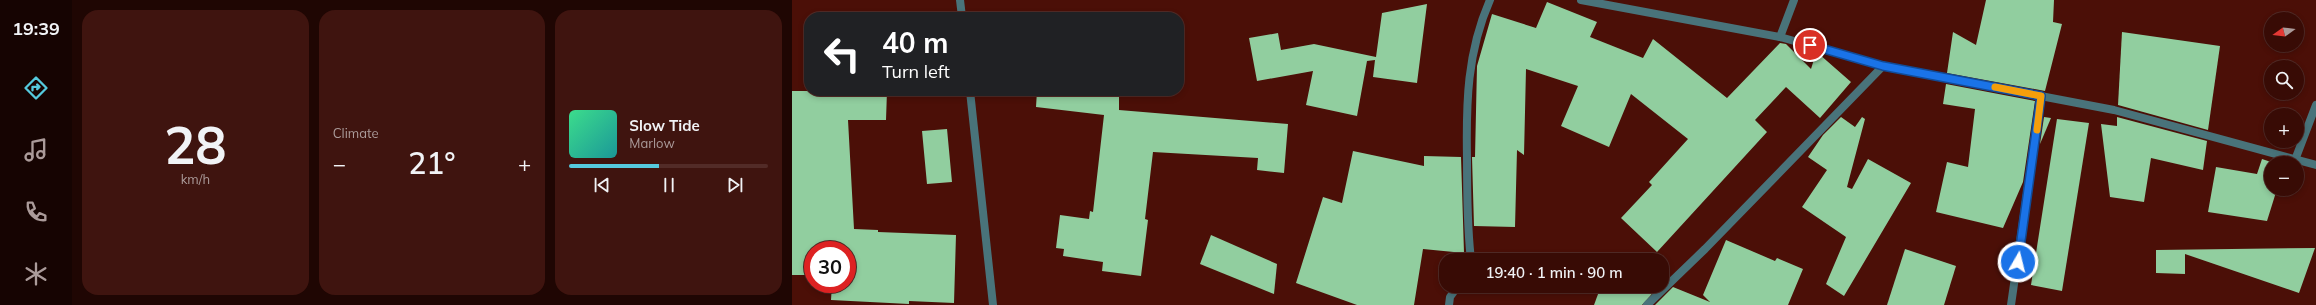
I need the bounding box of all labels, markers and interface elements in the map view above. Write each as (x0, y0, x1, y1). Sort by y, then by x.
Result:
north arrow (2264, 12, 2304, 52)
map controls (2264, 12, 2304, 196)
text: 19:39 (12, 17, 60, 40)
text: 40 m (882, 25, 948, 60)
icon: left (816, 28, 868, 80)
pin (1793, 28, 1827, 62)
icon: arrive (1799, 34, 1821, 56)
text: Turn left (882, 60, 950, 83)
button: search (2264, 60, 2304, 100)
icon: directions (22, 74, 50, 102)
button: + (2264, 108, 2304, 148)
text: 28 (164, 112, 227, 177)
text: Slow Tide (629, 116, 700, 135)
text: Climate (333, 125, 379, 141)
text: Marlow (629, 135, 675, 151)
icon: music (22, 136, 50, 164)
text: 21° (408, 144, 456, 182)
text: − (333, 150, 346, 178)
text: + (518, 150, 531, 178)
button: − (2264, 156, 2304, 196)
text: km/h (181, 171, 210, 187)
icon: previous (591, 174, 613, 196)
icon: pause (658, 174, 680, 196)
icon: next (724, 174, 746, 196)
icon: phone (22, 198, 50, 226)
speed limit sign: 30 (804, 241, 856, 293)
position arrow (1997, 241, 2039, 283)
icon: climate (22, 260, 50, 288)
text: 19:40 · 1 min · 90 m (1485, 263, 1623, 282)

